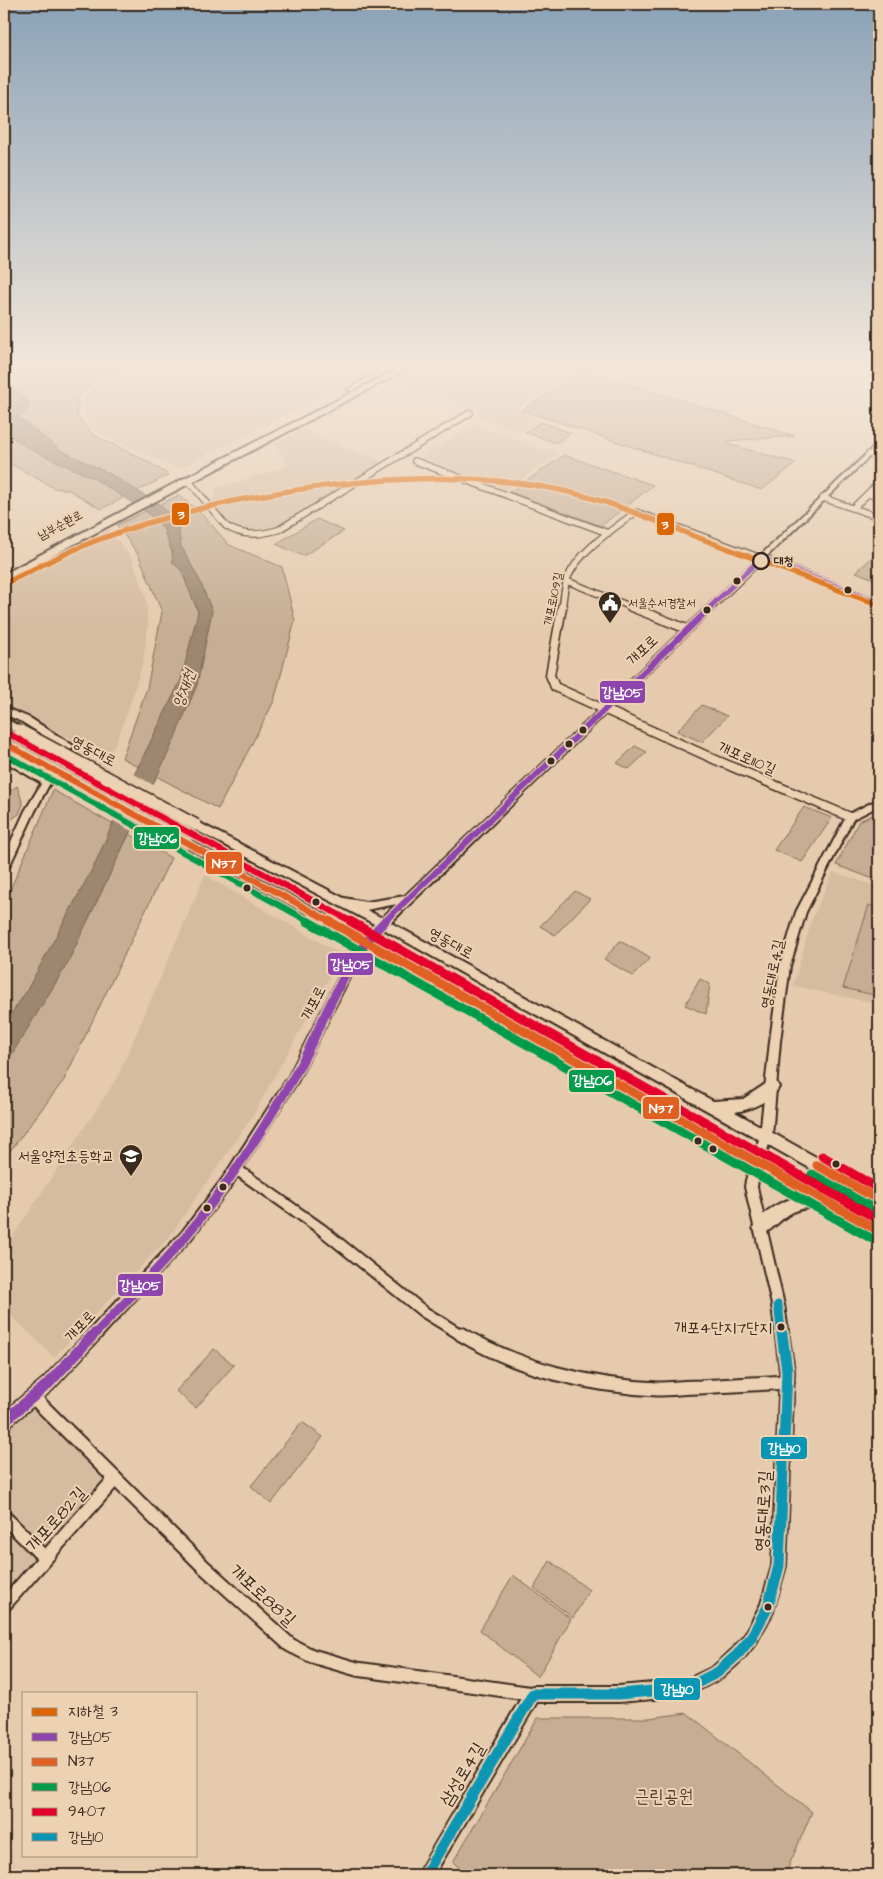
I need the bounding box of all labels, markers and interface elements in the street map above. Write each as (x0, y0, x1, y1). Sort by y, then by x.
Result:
line badge: 3 (171, 502, 190, 526)
text: 3 (176, 505, 185, 525)
street label: 남부순환로 (35, 507, 86, 544)
line badge: 3 (656, 512, 675, 536)
text: 3 (660, 515, 669, 535)
marker: 대청 (752, 552, 770, 570)
place label: 대청 (773, 553, 793, 570)
street label: 개포로109길 (540, 570, 568, 628)
unlabelled marker (732, 576, 742, 586)
unlabelled marker (843, 585, 853, 595)
public building icon: 서울수서경찰서 (597, 590, 623, 624)
place label: 서울수서경찰서 (628, 595, 696, 612)
unlabelled marker (702, 605, 712, 615)
street label: 개포로 (622, 630, 663, 670)
water label: 양재천 (167, 664, 202, 710)
line badge: 강남05 (599, 680, 646, 704)
text: 강남05 (601, 683, 644, 703)
unlabelled marker (578, 725, 588, 735)
street label: 영동대로 (68, 731, 120, 772)
street label: 개포로110길 (714, 737, 779, 780)
unlabelled marker (564, 739, 574, 749)
unlabelled marker (546, 756, 556, 766)
line badge: 강남06 (133, 826, 180, 850)
text: 강남06 (137, 829, 177, 849)
line badge: N37 (205, 851, 243, 875)
text: N37 (212, 854, 237, 874)
unlabelled marker (242, 883, 252, 893)
unlabelled marker (311, 897, 321, 907)
street label: 영동대로 (425, 923, 477, 964)
street label: 영동대로4길 (755, 937, 790, 1011)
line badge: 강남05 (327, 952, 374, 976)
text: 강남05 (330, 955, 373, 975)
street label: 개포로 (296, 982, 331, 1024)
line badge: 강남06 (568, 1069, 615, 1093)
text: 강남06 (572, 1071, 612, 1091)
line badge: N37 (642, 1096, 680, 1120)
text: N37 (649, 1099, 674, 1119)
unlabelled marker (693, 1136, 703, 1146)
school or university icon: 서울양전초등학교 (118, 1143, 144, 1177)
unlabelled marker (708, 1144, 718, 1154)
place label: 서울양전초등학교 (17, 1146, 114, 1167)
unlabelled marker (831, 1159, 841, 1169)
unlabelled marker (218, 1182, 228, 1192)
unlabelled marker (202, 1203, 212, 1213)
line badge: 강남05 (117, 1273, 164, 1297)
text: 강남05 (119, 1276, 162, 1296)
street label: 개포로 (60, 1306, 100, 1347)
place label: 개포4단지7단지 (674, 1317, 772, 1339)
marker: 개포4단지7단지 (776, 1322, 786, 1332)
line badge: 강남10 (760, 1436, 808, 1460)
text: 강남10 (767, 1439, 801, 1459)
street label: 영동대로3길 (749, 1469, 778, 1552)
street label: 개포로82길 (20, 1481, 93, 1557)
street label: 개포로88길 (224, 1559, 302, 1632)
unlabelled marker (763, 1602, 773, 1612)
line badge: 강남10 (653, 1677, 701, 1701)
text: 강남10 (660, 1680, 694, 1700)
legend (22, 1692, 198, 1856)
text: 지하철 3 (68, 1701, 118, 1722)
text: 강남05 (68, 1727, 113, 1748)
street label: 삼성로4길 (434, 1737, 491, 1811)
text: N37 (68, 1751, 94, 1772)
text: 강남06 (68, 1777, 112, 1798)
park label: 근린공원 (635, 1784, 693, 1809)
text: 9407 (68, 1801, 105, 1822)
text: 강남10 (68, 1827, 104, 1848)

